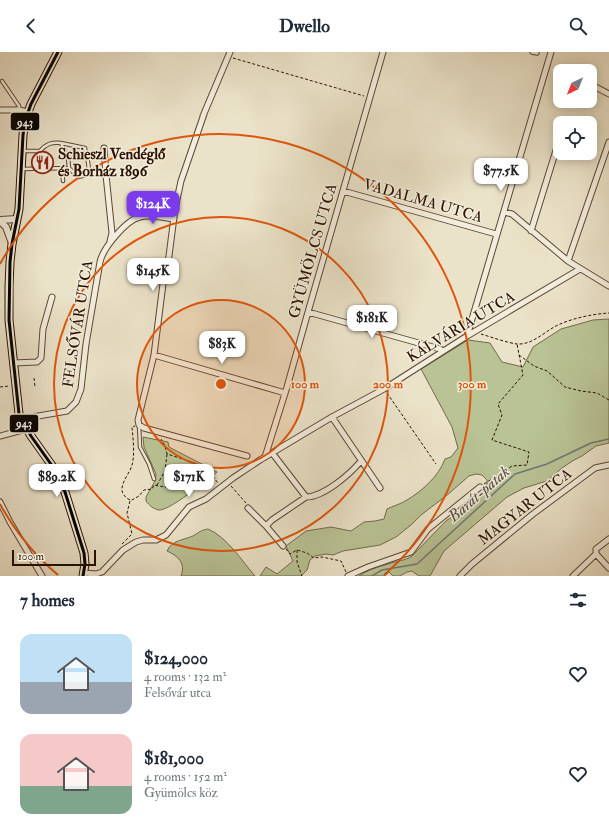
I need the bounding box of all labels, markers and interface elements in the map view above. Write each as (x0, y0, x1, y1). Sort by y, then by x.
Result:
icon: back (20, 15, 42, 37)
text: Dwello (279, 15, 330, 38)
icon: search (567, 15, 589, 37)
north arrow (553, 64, 597, 108)
map controls (553, 64, 597, 160)
line badge: 943 (10, 112, 40, 131)
text: 943 (16, 116, 33, 130)
button: locate (553, 116, 597, 160)
place label: Schieszl Vendéglő és Borház 1896 (58, 145, 166, 181)
restaurant icon: Schieszl Vendéglő és Borház 1896 (29, 150, 55, 176)
pin: $77.5K (468, 158, 534, 192)
text: $77.5K (483, 163, 519, 179)
street label: VADALMA UTCA (361, 175, 485, 227)
street label: GYÜMÖLCS UTCA (284, 181, 342, 321)
pin: $124K (125, 191, 181, 225)
text: $124K (136, 196, 170, 212)
street label: FELSŐVÁR UTCA (57, 258, 98, 389)
pin: $145K (125, 258, 181, 292)
text: $145K (136, 263, 170, 279)
street label: KÁLVÁRIA UTCA (402, 285, 519, 367)
pin: $181K (344, 305, 400, 339)
text: $181K (356, 310, 388, 326)
pin: $83K (198, 331, 246, 365)
text: $83K (208, 336, 236, 352)
centre of rings (214, 377, 228, 391)
text: 100 m (291, 377, 320, 392)
text: 200 m (373, 377, 404, 392)
text: 300 m (458, 377, 487, 392)
line badge: 943 (9, 414, 39, 433)
text: 943 (15, 417, 32, 431)
water label: Barát-patak (443, 462, 514, 527)
pin: $89.2K (24, 464, 90, 498)
pin: $171K (161, 464, 217, 498)
street label: MAGYAR UTCA (474, 464, 576, 550)
text: $89.2K (38, 469, 76, 485)
text: $171K (173, 469, 205, 485)
scale bar (12, 548, 96, 567)
text: 100 m (18, 550, 44, 563)
icon: filters (567, 589, 589, 611)
text: 7 homes (20, 590, 75, 611)
text: $124,000 (144, 648, 208, 669)
icon: home (52, 650, 100, 698)
icon: heart (567, 663, 589, 685)
text: 4 rooms · 132 m² (144, 669, 226, 685)
text: Felsővár utca (144, 685, 211, 701)
text: $181,000 (144, 748, 204, 769)
icon: home (52, 750, 100, 798)
icon: heart (567, 763, 589, 785)
text: 4 rooms · 152 m² (144, 769, 227, 785)
text: Gyümölcs köz (144, 785, 218, 801)

